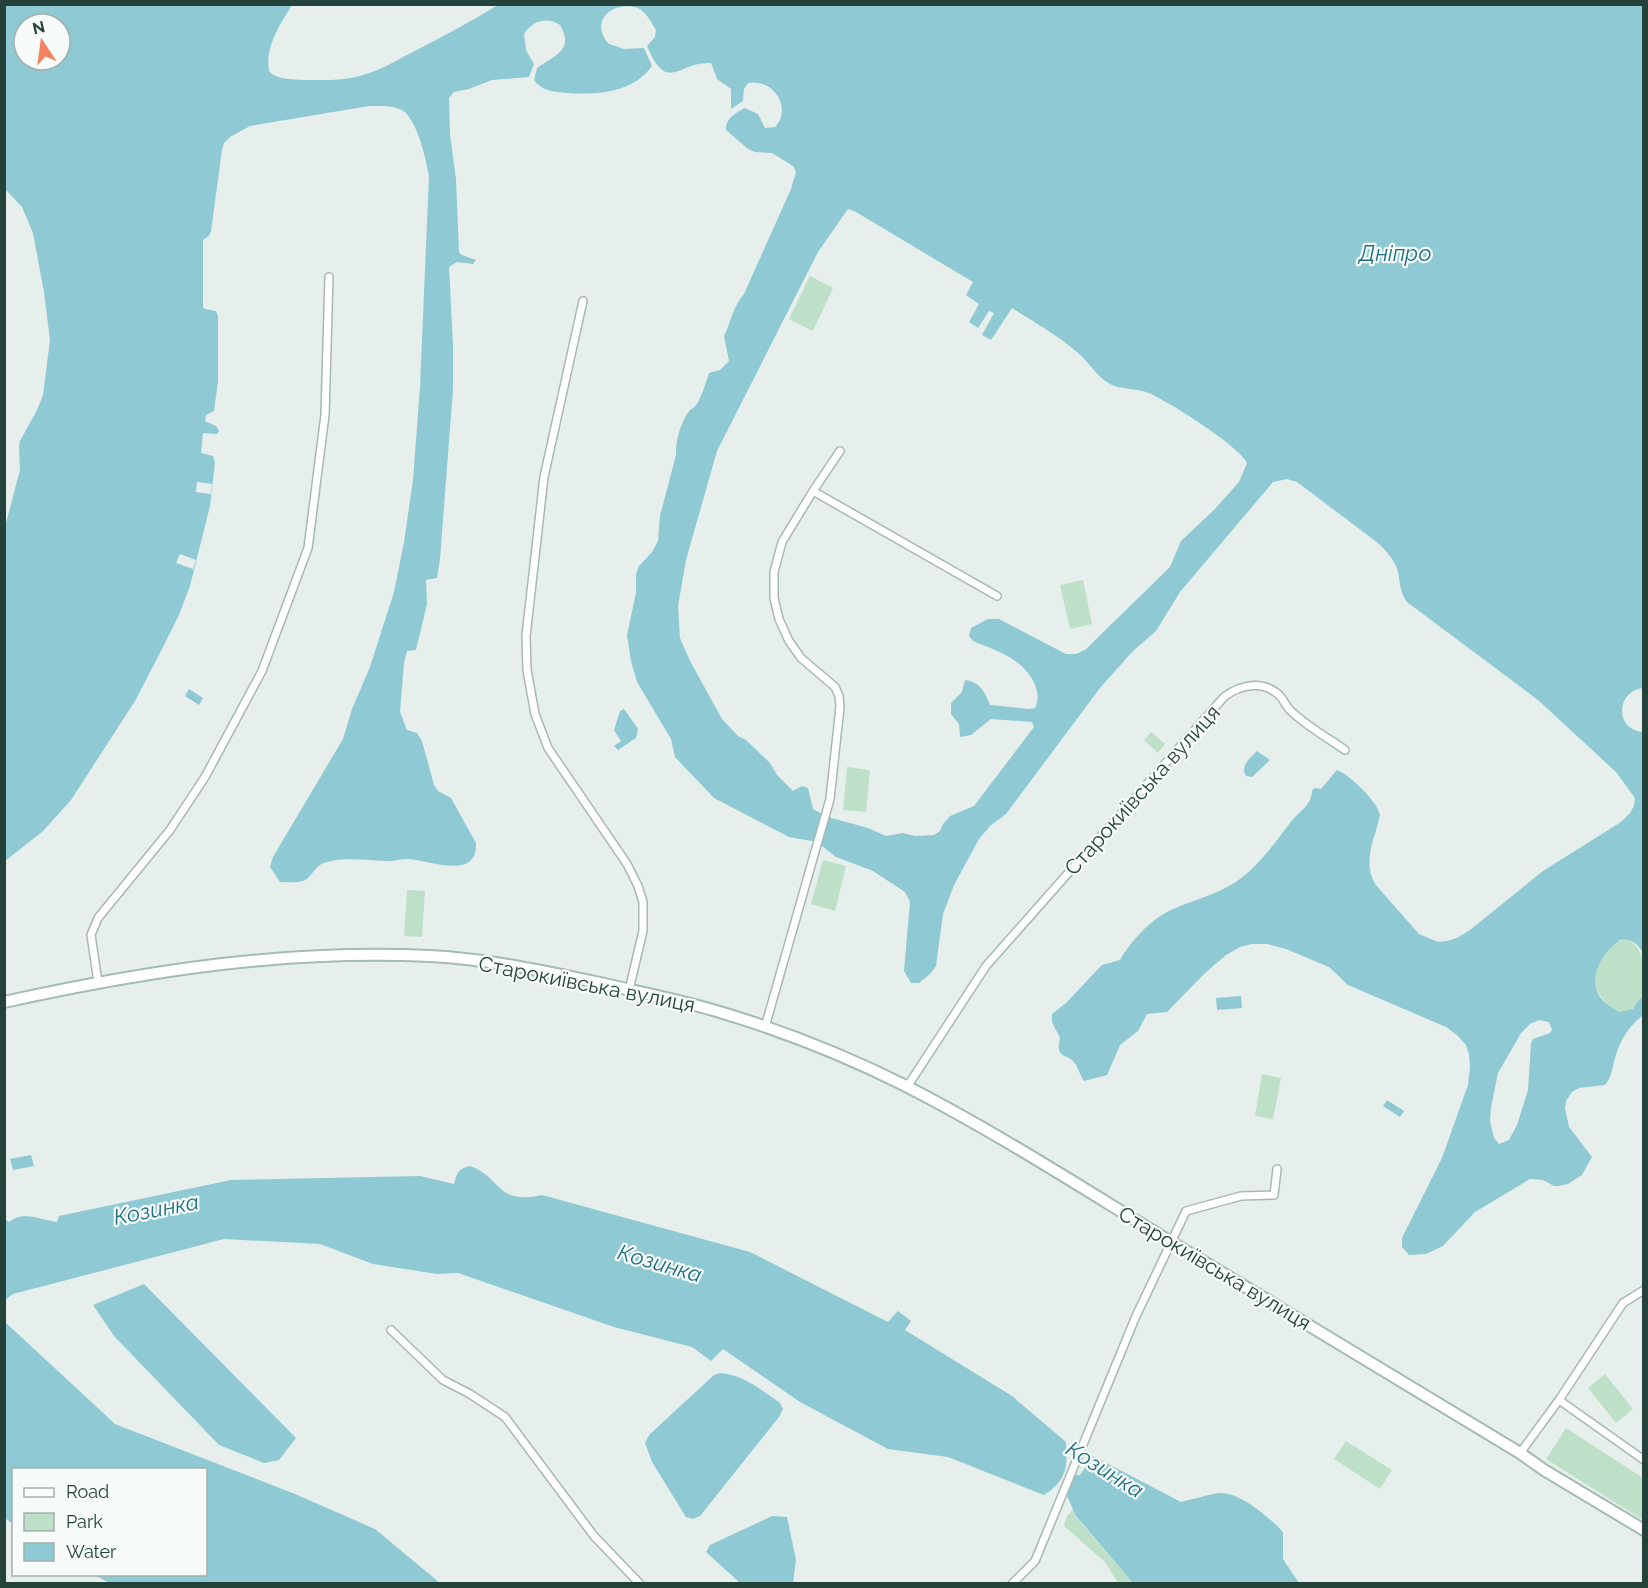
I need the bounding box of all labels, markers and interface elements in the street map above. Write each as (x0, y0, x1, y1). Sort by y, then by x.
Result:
north arrow (12, 12, 72, 72)
text: N (31, 17, 47, 39)
water label: Дніпро (1358, 240, 1431, 266)
street label: Старокиївська вулиця (1059, 700, 1225, 880)
street label: Старокиївська вулиця (477, 951, 697, 1017)
water label: Козинка (111, 1188, 201, 1230)
street label: Старокиївська вулиця (1114, 1201, 1316, 1335)
water label: Козинка (615, 1239, 705, 1287)
water label: Козинка (1062, 1435, 1148, 1503)
legend (12, 1468, 207, 1576)
text: Road (66, 1481, 109, 1502)
text: Park (66, 1511, 103, 1532)
text: Water (66, 1541, 117, 1562)

